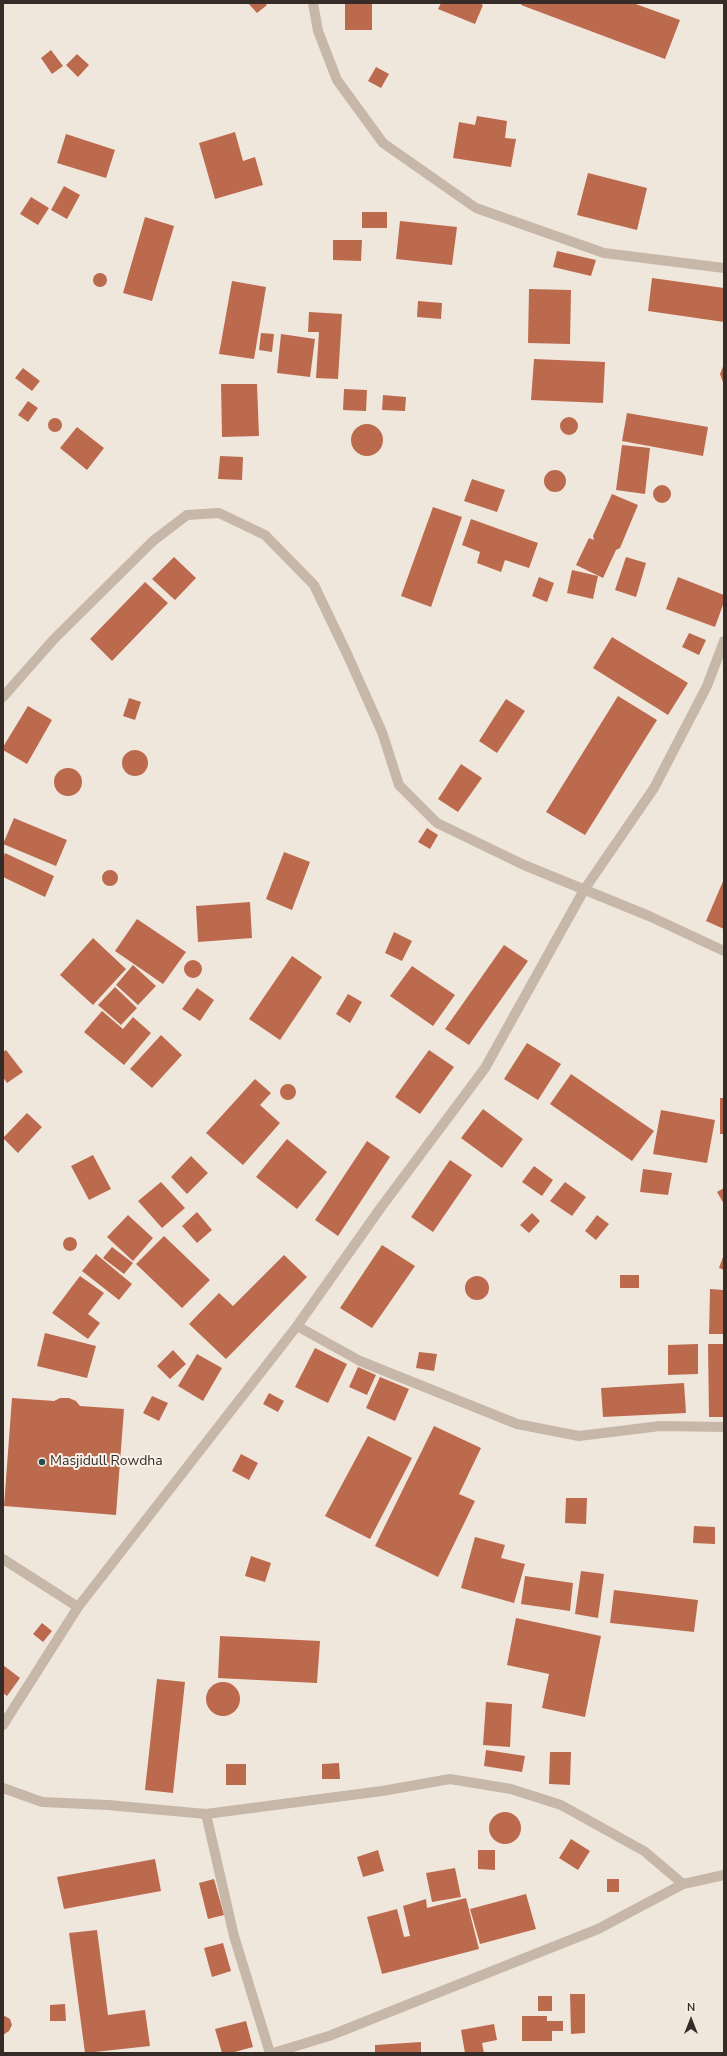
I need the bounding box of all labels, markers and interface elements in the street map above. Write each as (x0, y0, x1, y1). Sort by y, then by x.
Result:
place label: Masjidull Rowdha (50, 1454, 163, 1470)
marker: Masjidull Rowdha (37, 1457, 47, 1467)
north arrow (671, 2000, 711, 2040)
text: N (687, 2000, 695, 2015)

